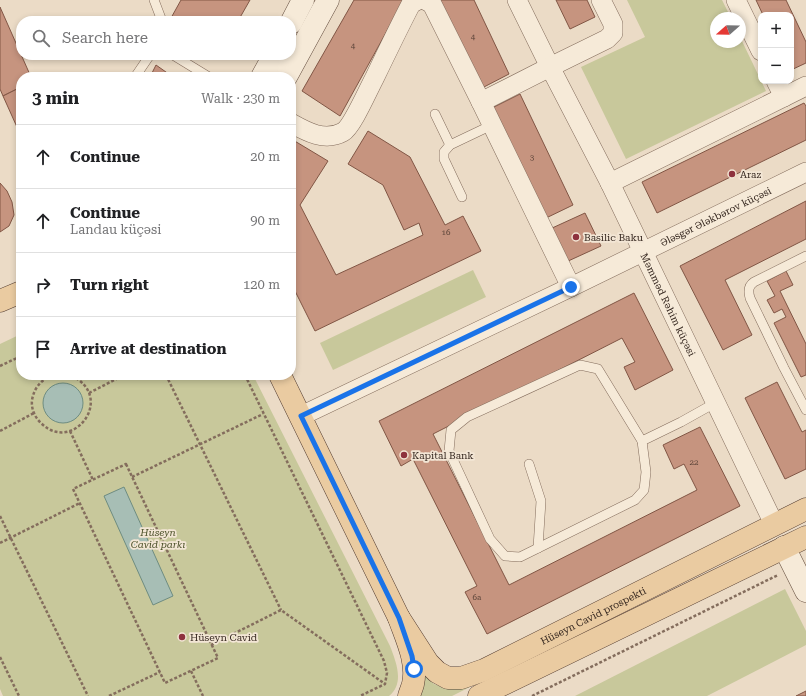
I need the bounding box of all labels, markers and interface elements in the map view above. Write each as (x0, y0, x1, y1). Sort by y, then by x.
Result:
north arrow (710, 12, 746, 48)
map controls (758, 12, 794, 84)
button: + (758, 12, 794, 48)
search box (16, 16, 296, 60)
icon: search (30, 27, 52, 49)
text: Search here (62, 29, 148, 47)
house number: 4 (471, 33, 476, 42)
house number: 4 (351, 42, 356, 51)
button: − (758, 48, 794, 84)
text: 3 min (32, 88, 79, 108)
text: Walk · 230 m (201, 91, 280, 106)
icon: ahead (32, 146, 54, 168)
text: Continue (70, 148, 140, 166)
text: 20 m (250, 149, 280, 164)
house number: 3 (530, 153, 535, 162)
marker: Araz (727, 169, 737, 179)
place label: Araz (740, 169, 761, 180)
street label: Ələsgər Ələkbərov küçəsi (658, 185, 773, 248)
text: Continue (70, 204, 140, 222)
icon: ahead (32, 210, 54, 232)
text: 90 m (250, 213, 280, 228)
text: Landau küçəsi (70, 222, 161, 237)
house number: 16 (442, 228, 451, 237)
marker: Basilic Baku (571, 232, 581, 242)
place label: Basilic Baku (584, 232, 644, 243)
street label: Məmməd Rəhim küçəsi (639, 251, 698, 358)
icon: right (32, 274, 54, 296)
text: Turn right (70, 276, 149, 294)
text: 120 m (243, 277, 280, 292)
route end (562, 278, 580, 296)
icon: arrive (32, 338, 54, 360)
text: Arrive at destination (70, 340, 226, 358)
marker: Kapital Bank (399, 450, 409, 460)
place label: Kapital Bank (412, 450, 474, 461)
house number: 22 (690, 458, 699, 467)
park label: Hüseyn Cavid parkı (131, 527, 185, 550)
street label: Hüseyn Cavid prospekti (538, 585, 648, 646)
house number: 6a (473, 593, 482, 602)
marker: Hüseyn Cavid (177, 632, 187, 642)
place label: Hüseyn Cavid (190, 632, 258, 643)
route start (405, 660, 423, 678)

